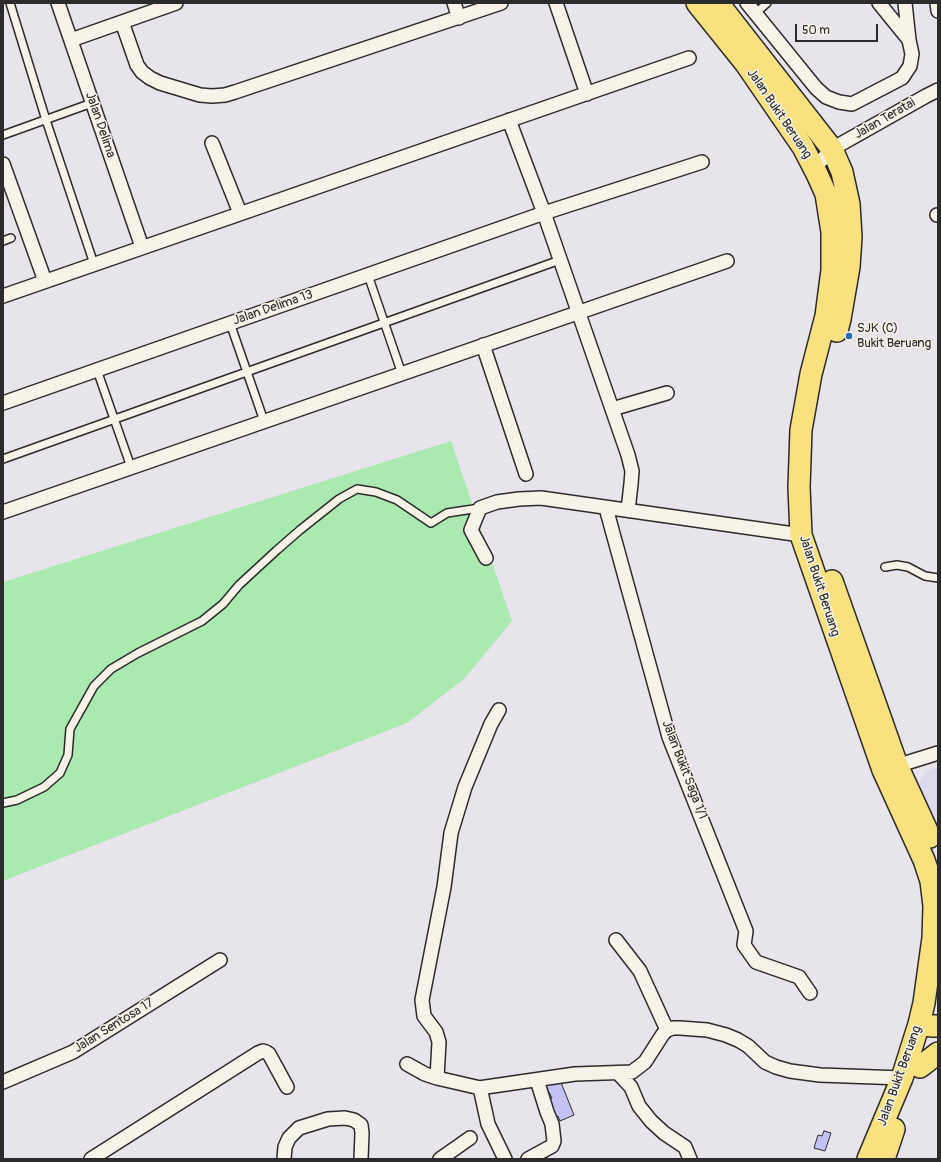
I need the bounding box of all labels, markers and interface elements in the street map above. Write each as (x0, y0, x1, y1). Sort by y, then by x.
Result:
scale bar (797, 16, 880, 42)
text: 50 m (802, 23, 830, 38)
street label: Jalan Bukit Beruang (743, 66, 815, 162)
street label: Jalan Delima (81, 90, 119, 160)
street label: Jalan Teratai (852, 95, 918, 143)
street label: Jalan Delima 13 (231, 287, 315, 329)
place label: SJK (C) Bukit Beruang (857, 321, 931, 352)
marker: SJK (C) Bukit Beruang (844, 331, 854, 341)
street label: Jalan Bukit Beruang (795, 533, 843, 639)
street label: Jalan Bukit Saga 1/1 (658, 718, 710, 822)
street label: Jalan Sentosa 17 (71, 995, 157, 1057)
street label: Jalan Bukit Beruang (875, 1024, 925, 1128)

